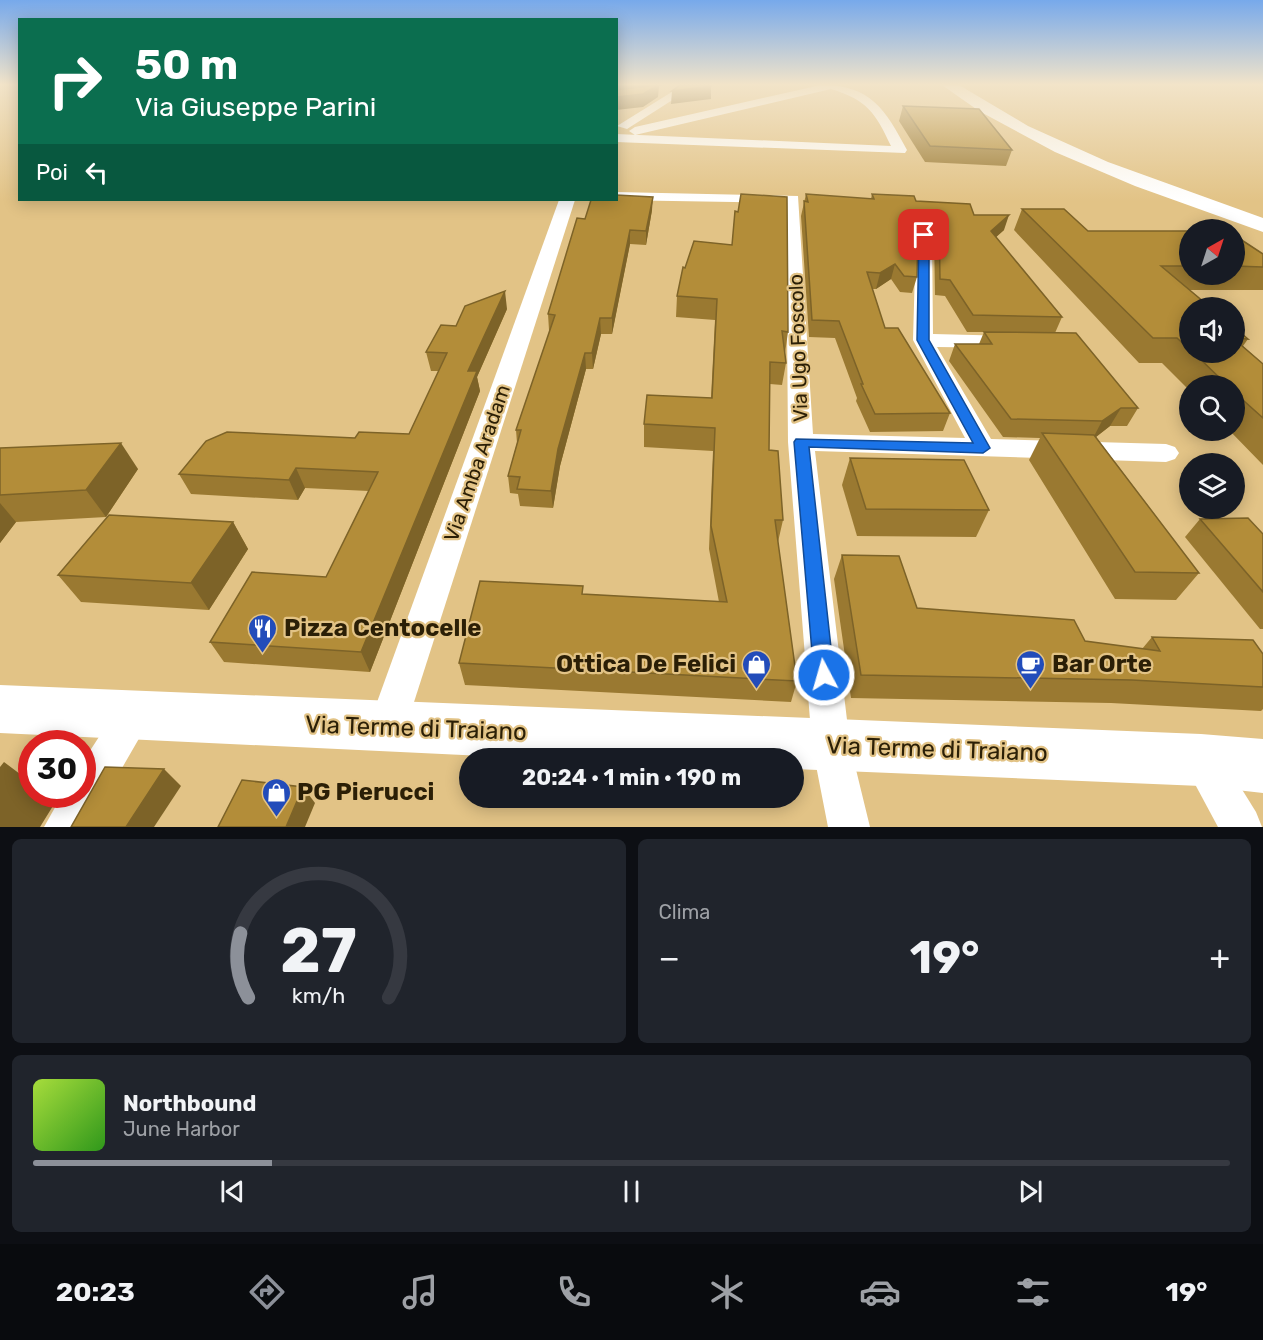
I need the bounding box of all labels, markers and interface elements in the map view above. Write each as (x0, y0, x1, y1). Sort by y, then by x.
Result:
text: 50 m (135, 40, 238, 90)
icon: right (36, 42, 114, 120)
text: Via Giuseppe Parini (135, 91, 376, 123)
icon: left (80, 156, 113, 189)
text: Poi (36, 159, 68, 186)
pin (898, 209, 949, 260)
icon: arrive (907, 218, 940, 251)
north arrow (1179, 219, 1245, 285)
map controls (1179, 219, 1245, 519)
street label: Via Ugo Foscolo (783, 274, 813, 422)
button: sound (1179, 297, 1245, 363)
button: search (1179, 375, 1245, 441)
street label: Via Amba Aradam (439, 381, 515, 545)
button: layers (1179, 453, 1245, 519)
restaurant icon: Pizza Centocelle (247, 612, 279, 654)
place label: Pizza Centocelle (284, 614, 482, 642)
position arrow (792, 643, 856, 707)
shop icon: Ottica De Felici (741, 648, 773, 690)
cafe icon: Bar Orte (1015, 648, 1047, 690)
place label: Ottica De Felici (556, 650, 736, 678)
place label: Bar Orte (1052, 650, 1152, 678)
street label: Via Terme di Traiano (305, 710, 527, 746)
speed limit sign: 30 (18, 730, 96, 808)
street label: Via Terme di Traiano (826, 731, 1048, 767)
text: 20:24 · 1 min · 190 m (522, 764, 741, 791)
shop icon: PG Pierucci (260, 776, 292, 818)
place label: PG Pierucci (297, 778, 434, 806)
text: Clima (659, 900, 710, 924)
text: 27 (281, 914, 357, 988)
text: 19° (910, 931, 980, 984)
text: − (659, 938, 680, 977)
text: + (1209, 938, 1230, 977)
text: km/h (292, 983, 346, 1008)
text: Northbound (123, 1090, 256, 1117)
text: June Harbor (123, 1117, 240, 1141)
icon: previous (216, 1175, 249, 1208)
icon: pause (615, 1175, 648, 1208)
icon: next (1014, 1175, 1047, 1208)
icon: directions (246, 1271, 288, 1313)
icon: music (399, 1271, 441, 1313)
icon: phone (553, 1271, 595, 1313)
icon: climate (706, 1271, 748, 1313)
icon: car (859, 1271, 901, 1313)
icon: filters (1012, 1271, 1054, 1313)
text: 20:23 (56, 1276, 135, 1308)
text: 19° (1166, 1276, 1207, 1308)

